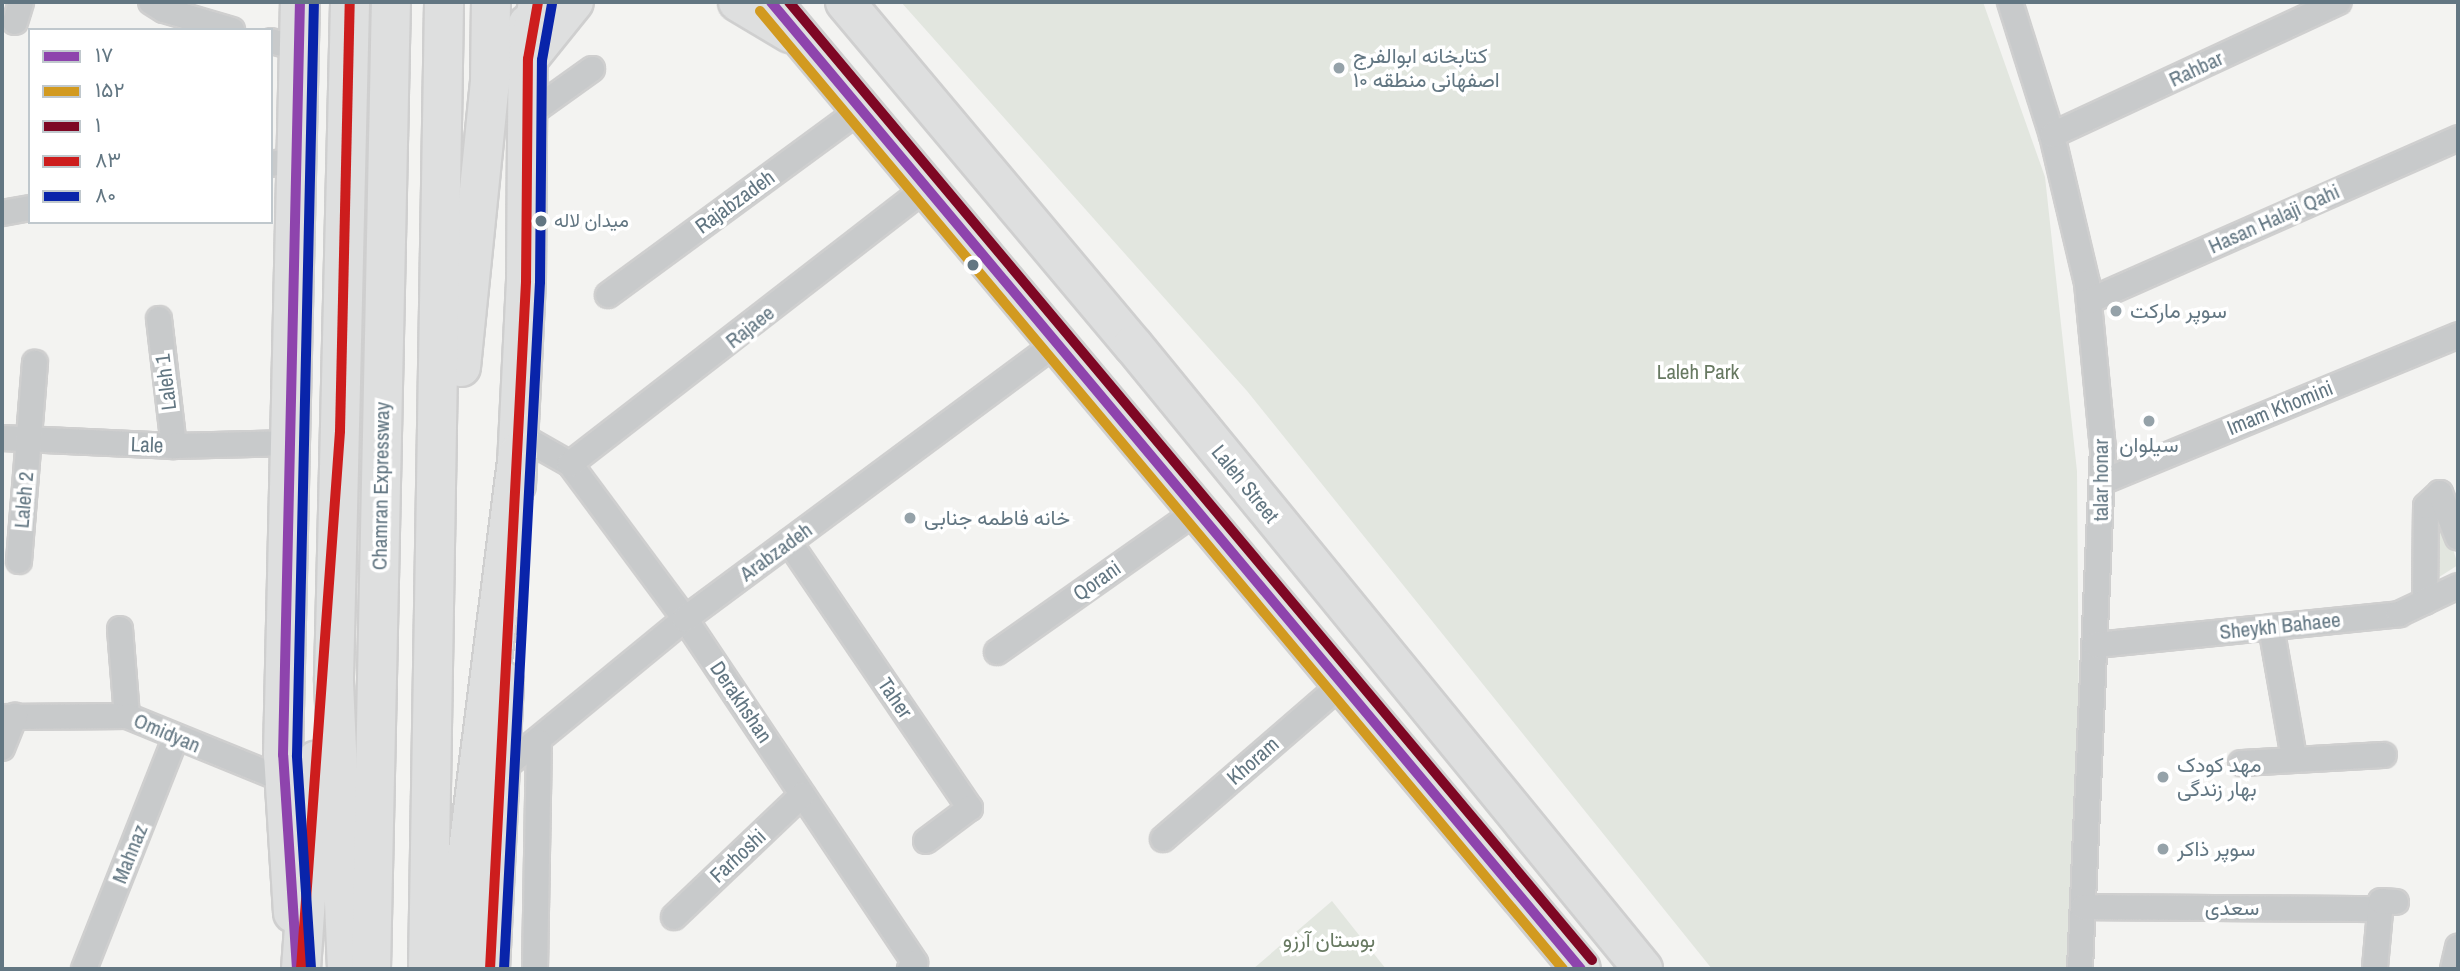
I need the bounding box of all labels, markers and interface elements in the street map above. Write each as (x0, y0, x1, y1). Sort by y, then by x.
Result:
legend (28, 28, 273, 224)
text: ۱۷ (95, 40, 113, 69)
place label: کتابخانه ابوالفرج اصفهانی منطقه ۱۰ (1353, 43, 1500, 93)
street label: Rahbar (2165, 46, 2227, 92)
marker: کتابخانه ابوالفرج اصفهانی منطقه ۱۰ (1331, 60, 1347, 76)
text: ۱۵۲ (95, 75, 124, 104)
text: ۱ (95, 110, 101, 139)
text: ۸۳ (95, 145, 121, 174)
street label: Rajabzadeh (690, 165, 780, 239)
street label: Hasan Halaji Qahi (2205, 179, 2343, 259)
text: ۸۰ (95, 180, 116, 209)
place label: میدان لاله (554, 210, 629, 232)
marker: میدان لاله (534, 214, 548, 228)
unlabelled marker (966, 258, 980, 272)
place label: سوپر مارکت (2130, 298, 2227, 324)
street label: Rajaee (721, 300, 779, 354)
marker: سوپر مارکت (2108, 303, 2124, 319)
street label: Laleh 1 (150, 352, 182, 412)
park label: Laleh Park (1657, 359, 1739, 385)
street label: Imam Khomini (2223, 375, 2337, 441)
street label: Chamran Expressway (367, 402, 395, 570)
marker: سیلوان (2141, 413, 2157, 429)
street label: Lale (130, 432, 164, 458)
place label: سیلوان (2119, 432, 2179, 458)
street label: talar honar (2088, 439, 2114, 521)
street label: Laleh Street (1206, 440, 1284, 528)
street label: Laleh 2 (9, 471, 39, 529)
place label: خانه فاطمه جنابی (924, 505, 1070, 531)
marker: خانه فاطمه جنابی (902, 510, 918, 526)
street label: Arabzadeh (735, 517, 817, 587)
street label: Qorani (1068, 556, 1126, 606)
street label: Sheykh Bahaee (2218, 607, 2342, 645)
street label: Derakhshan (705, 656, 777, 748)
street label: Taher (872, 673, 918, 723)
street label: Omidyan (130, 708, 204, 758)
street label: Khoram (1222, 732, 1284, 790)
place label: مهد کودک بهار زندگی (2177, 752, 2261, 802)
marker: مهد کودک بهار زندگی (2155, 769, 2171, 785)
street label: Mahnaz (107, 821, 153, 887)
street label: Farhoshi (705, 824, 771, 888)
place label: سوپر ذاکر (2177, 836, 2255, 862)
marker: سوپر ذاکر (2155, 841, 2171, 857)
street label: سعدی (2205, 895, 2259, 921)
park label: بوستان آرزو (1283, 927, 1375, 953)

